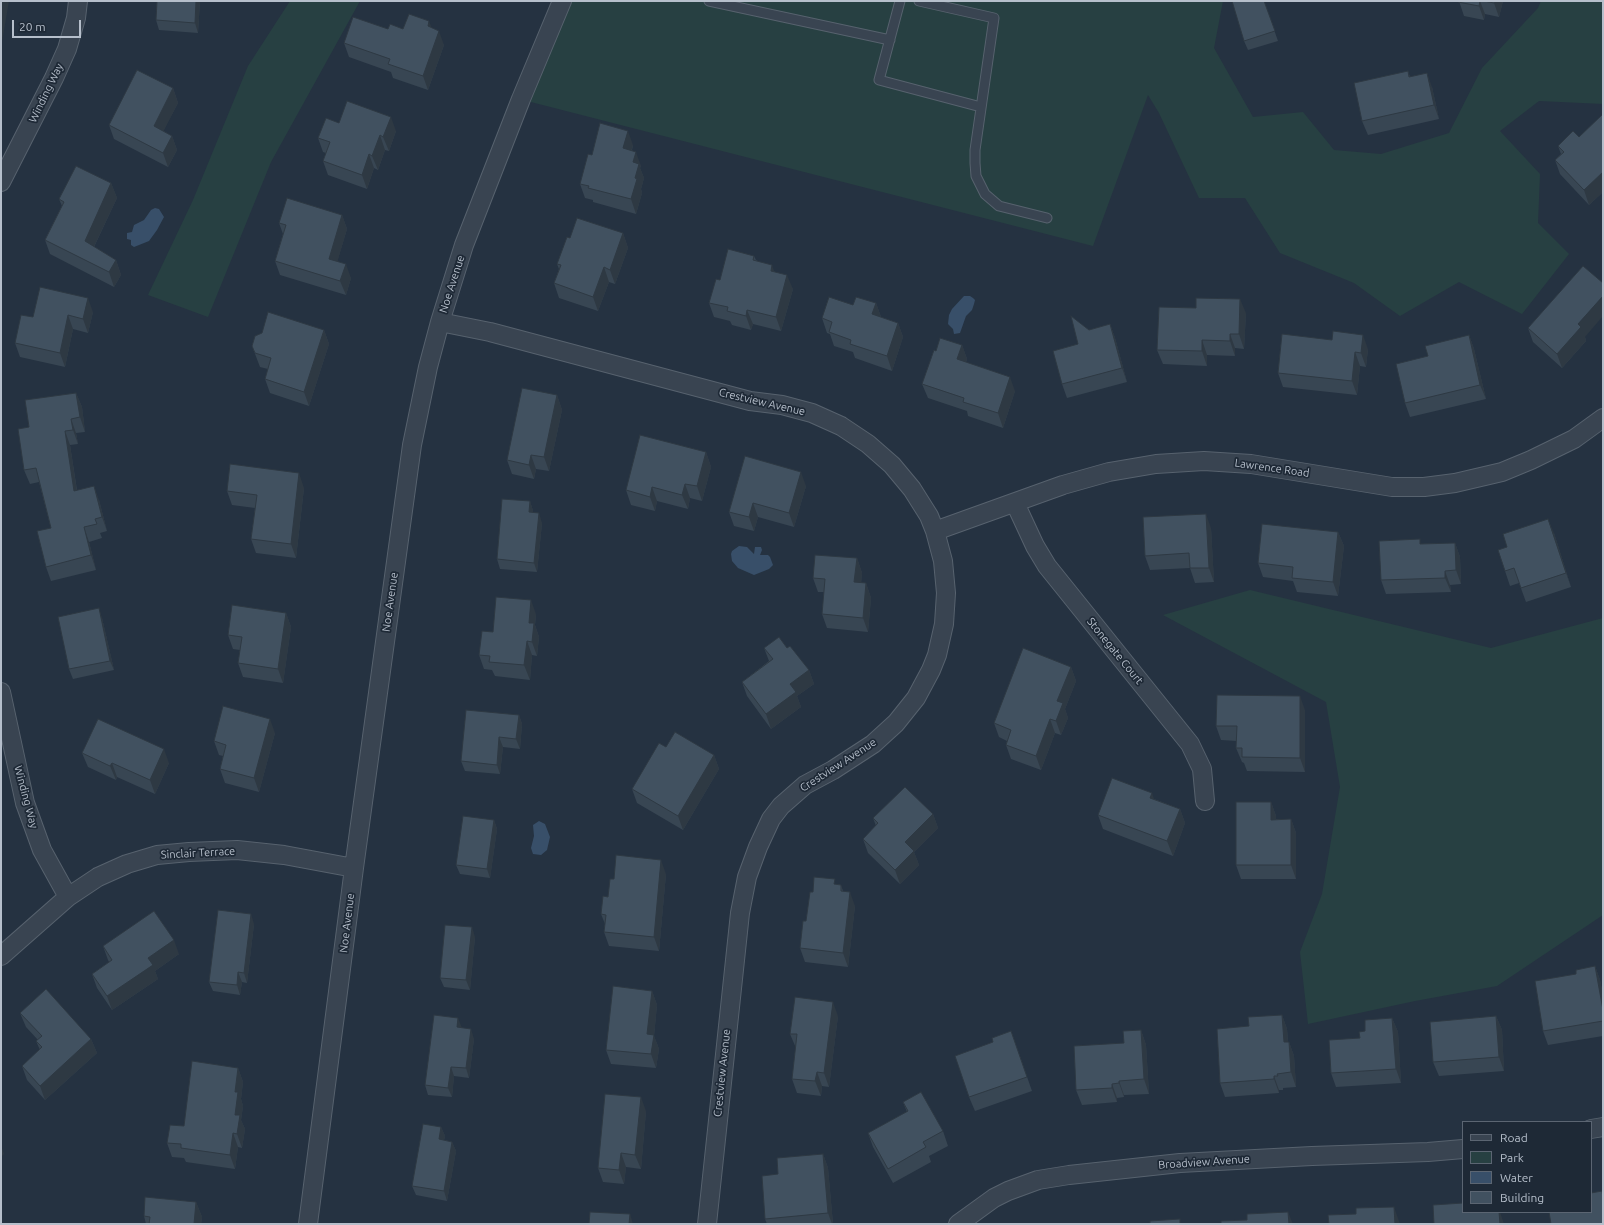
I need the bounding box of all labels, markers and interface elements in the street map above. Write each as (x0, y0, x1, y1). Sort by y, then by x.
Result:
scale bar (14, 12, 83, 38)
text: 20 m (19, 20, 46, 33)
street label: Winding Way (26, 61, 66, 125)
street label: Noe Avenue (436, 253, 468, 315)
street label: Crestview Avenue (717, 386, 807, 418)
street label: Lawrence Road (1234, 456, 1310, 480)
street label: Noe Avenue (379, 571, 401, 633)
street label: Stonegate Court (1084, 615, 1146, 687)
street label: Crestview Avenue (797, 735, 879, 795)
street label: Winding Way (11, 764, 41, 830)
street label: Sinclair Terrace (160, 844, 236, 862)
street label: Noe Avenue (337, 892, 357, 954)
street label: Crestview Avenue (711, 1028, 733, 1118)
legend (1462, 1121, 1592, 1213)
text: Road (1500, 1131, 1528, 1144)
text: Park (1500, 1151, 1524, 1164)
street label: Broadview Avenue (1158, 1152, 1250, 1172)
text: Water (1500, 1171, 1533, 1184)
text: Building (1500, 1191, 1544, 1204)

